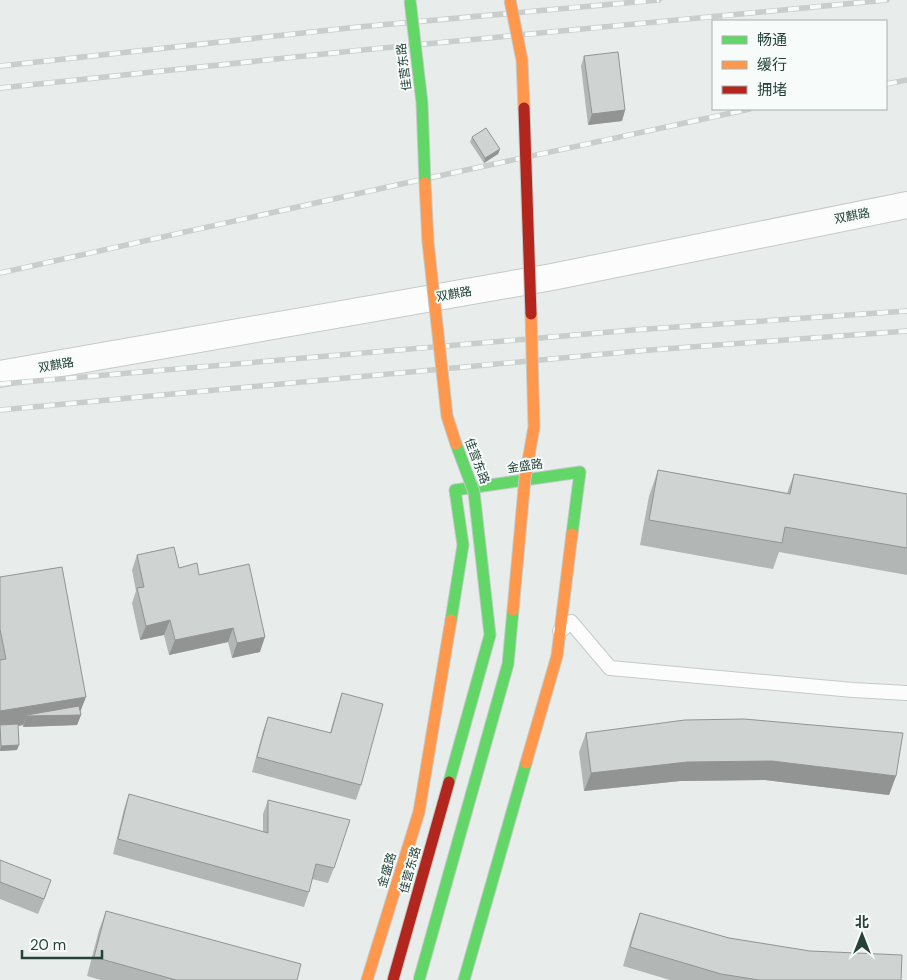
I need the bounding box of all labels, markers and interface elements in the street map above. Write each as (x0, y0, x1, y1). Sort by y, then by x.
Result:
legend (712, 20, 887, 110)
text: 畅通 (757, 30, 787, 50)
street label: 佳营东路 (393, 42, 415, 92)
text: 缓行 (757, 55, 787, 75)
text: 拥堵 (757, 80, 787, 100)
street label: 双麒路 (833, 205, 871, 227)
street label: 双麒路 (435, 283, 473, 305)
street label: 双麒路 (37, 354, 75, 376)
street label: 佳营东路 (461, 436, 493, 486)
street label: 金盛路 (506, 456, 544, 476)
street label: 佳营东路 (396, 845, 424, 895)
street label: 金盛路 (374, 850, 400, 890)
north arrow (837, 910, 887, 960)
text: 北 (855, 913, 869, 931)
scale bar (22, 928, 102, 960)
text: 20 m (30, 935, 66, 955)

